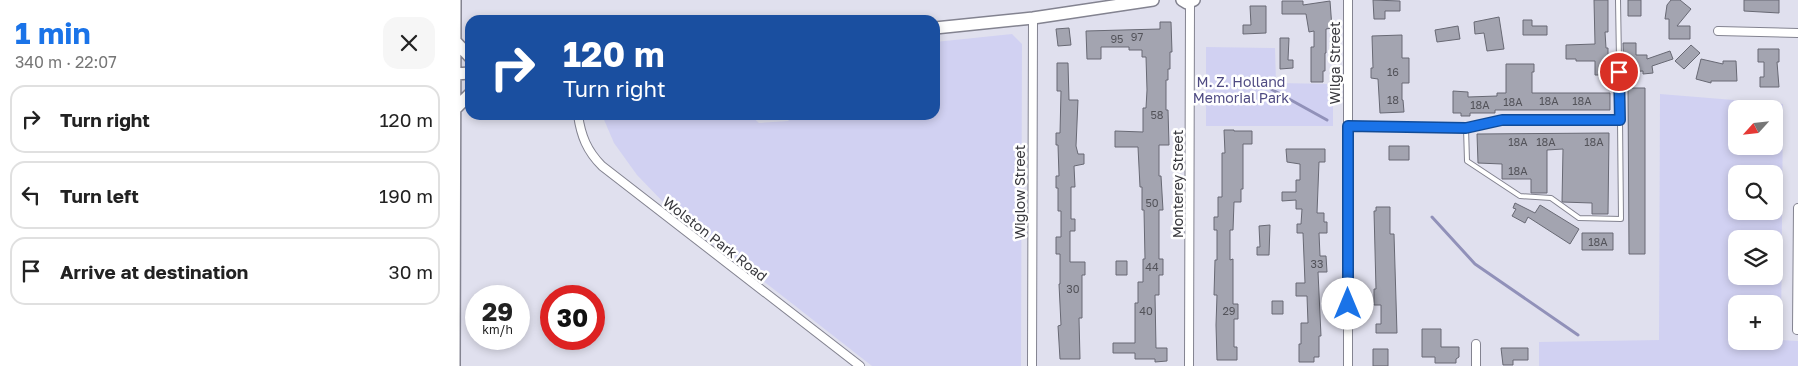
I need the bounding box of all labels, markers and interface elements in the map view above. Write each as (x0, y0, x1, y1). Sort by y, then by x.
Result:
text: 1 min (15, 15, 91, 51)
button: close (383, 17, 435, 69)
street label: Wilga Street (1326, 22, 1343, 105)
house number: 97 (1131, 30, 1143, 43)
house number: 95 (1110, 32, 1124, 45)
text: 120 m (563, 33, 665, 75)
icon: right (480, 35, 545, 100)
pin (1598, 51, 1640, 93)
text: 340 m · 22:07 (15, 52, 117, 72)
icon: arrive (1605, 58, 1633, 86)
house number: 16 (1387, 65, 1399, 78)
park label: M. Z. Holland Memorial Park (1193, 73, 1289, 106)
text: Turn right (563, 75, 666, 102)
house number: 18 (1387, 93, 1399, 106)
house number: 18A (1539, 94, 1559, 107)
house number: 18A (1572, 94, 1592, 107)
house number: 18A (1503, 95, 1523, 108)
house number: 18A (1470, 98, 1490, 111)
north arrow (1728, 100, 1782, 155)
map controls (1728, 100, 1783, 350)
icon: right (17, 105, 45, 133)
text: Turn right (60, 108, 150, 131)
text: 120 m (379, 108, 433, 131)
house number: 58 (1150, 108, 1164, 121)
street label: Monterey Street (1169, 130, 1186, 238)
house number: 18A (1508, 135, 1528, 148)
house number: 18A (1536, 135, 1556, 148)
house number: 18A (1584, 135, 1604, 148)
street label: Wiglow Street (1011, 145, 1028, 239)
house number: 18A (1508, 164, 1528, 177)
button: search (1728, 165, 1783, 220)
icon: left (17, 181, 45, 209)
text: Turn left (60, 184, 139, 207)
text: 190 m (379, 184, 433, 207)
street label: Wolston Park Road (660, 193, 771, 285)
house number: 50 (1145, 196, 1159, 209)
button: layers (1728, 230, 1783, 285)
house number: 18A (1588, 235, 1608, 248)
icon: arrive (17, 257, 45, 285)
house number: 33 (1311, 257, 1323, 270)
text: Arrive at destination (60, 260, 248, 283)
text: 30 m (389, 260, 433, 283)
house number: 44 (1145, 260, 1159, 273)
position arrow (1321, 277, 1373, 329)
house number: 30 (1066, 282, 1080, 295)
speed limit sign: 30 (540, 285, 605, 350)
button: + (1728, 295, 1783, 350)
text: 29 (482, 296, 513, 327)
house number: 40 (1139, 304, 1153, 317)
house number: 29 (1222, 304, 1236, 317)
text: km/h (482, 322, 513, 337)

